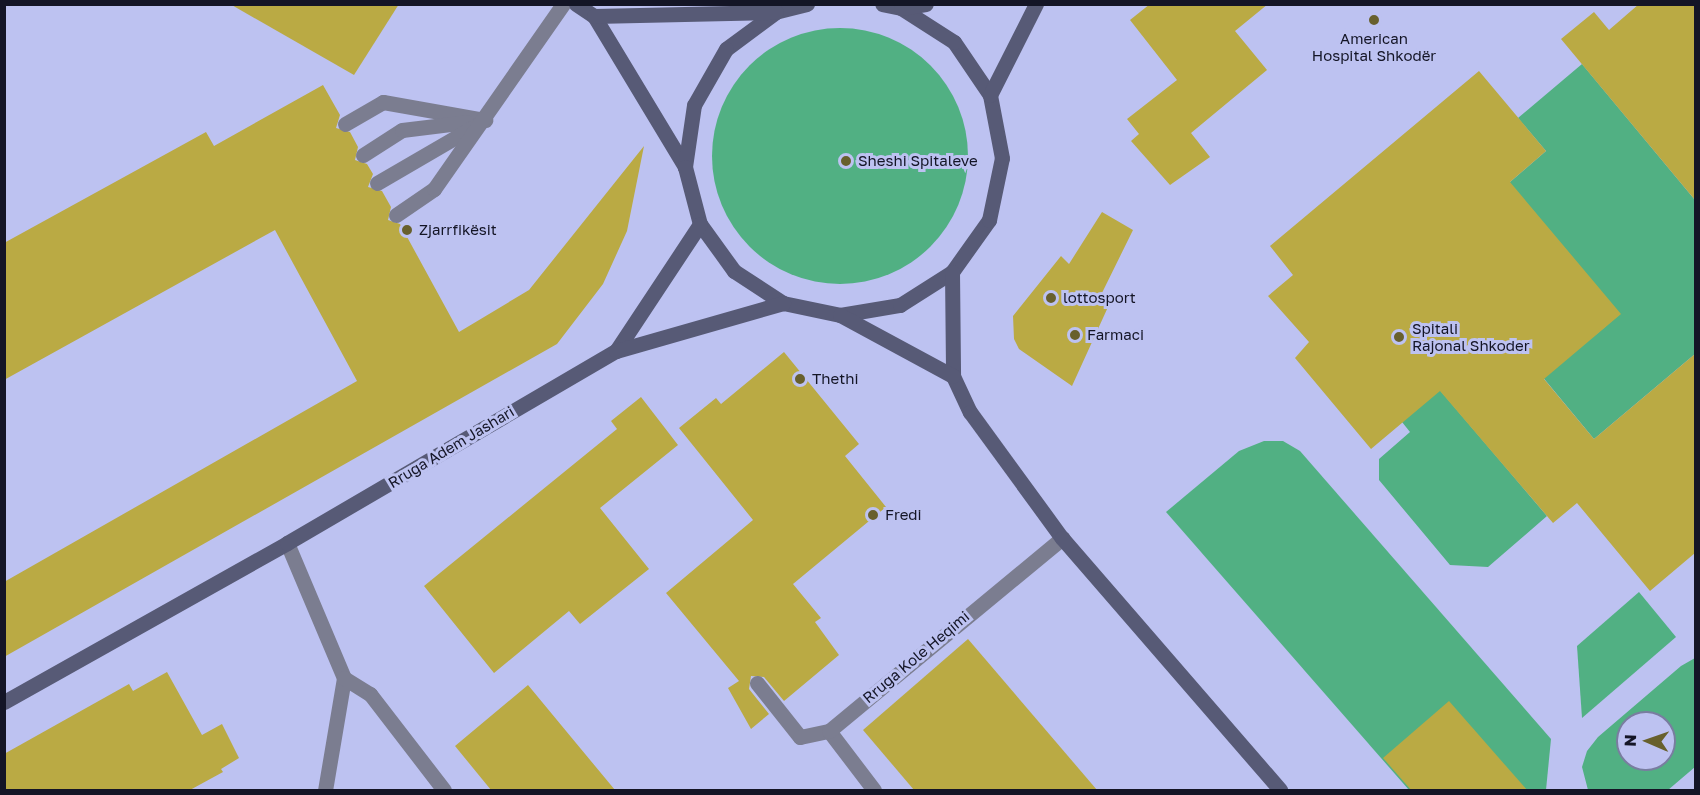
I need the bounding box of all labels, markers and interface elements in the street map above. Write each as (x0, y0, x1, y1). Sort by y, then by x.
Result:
marker: American Hospital Shkodër (1367, 13, 1381, 27)
place label: American Hospital Shkodër (1312, 29, 1436, 64)
place label: Sheshi Spitaleve (858, 152, 978, 170)
marker: Sheshi Spitaleve (839, 154, 853, 168)
place label: Zjarrfikësit (419, 221, 497, 239)
marker: Zjarrfikësit (400, 223, 414, 237)
place label: lottosport (1063, 289, 1136, 307)
marker: lottosport (1044, 291, 1058, 305)
place label: Spitali Rajonal Shkoder (1412, 319, 1530, 354)
place label: Farmaci (1087, 326, 1144, 344)
marker: Farmaci (1068, 328, 1082, 342)
marker: Spitali Rajonal Shkoder (1390, 328, 1408, 346)
place label: Thethi (812, 370, 858, 388)
marker: Thethi (793, 372, 807, 386)
street label: Rruga Adem Jashari (385, 402, 517, 492)
place label: Fredi (885, 506, 922, 524)
marker: Fredi (866, 508, 880, 522)
street label: Rruga Kole Heqimi (859, 607, 973, 707)
north arrow (1616, 711, 1676, 771)
text: N (1620, 734, 1640, 747)

